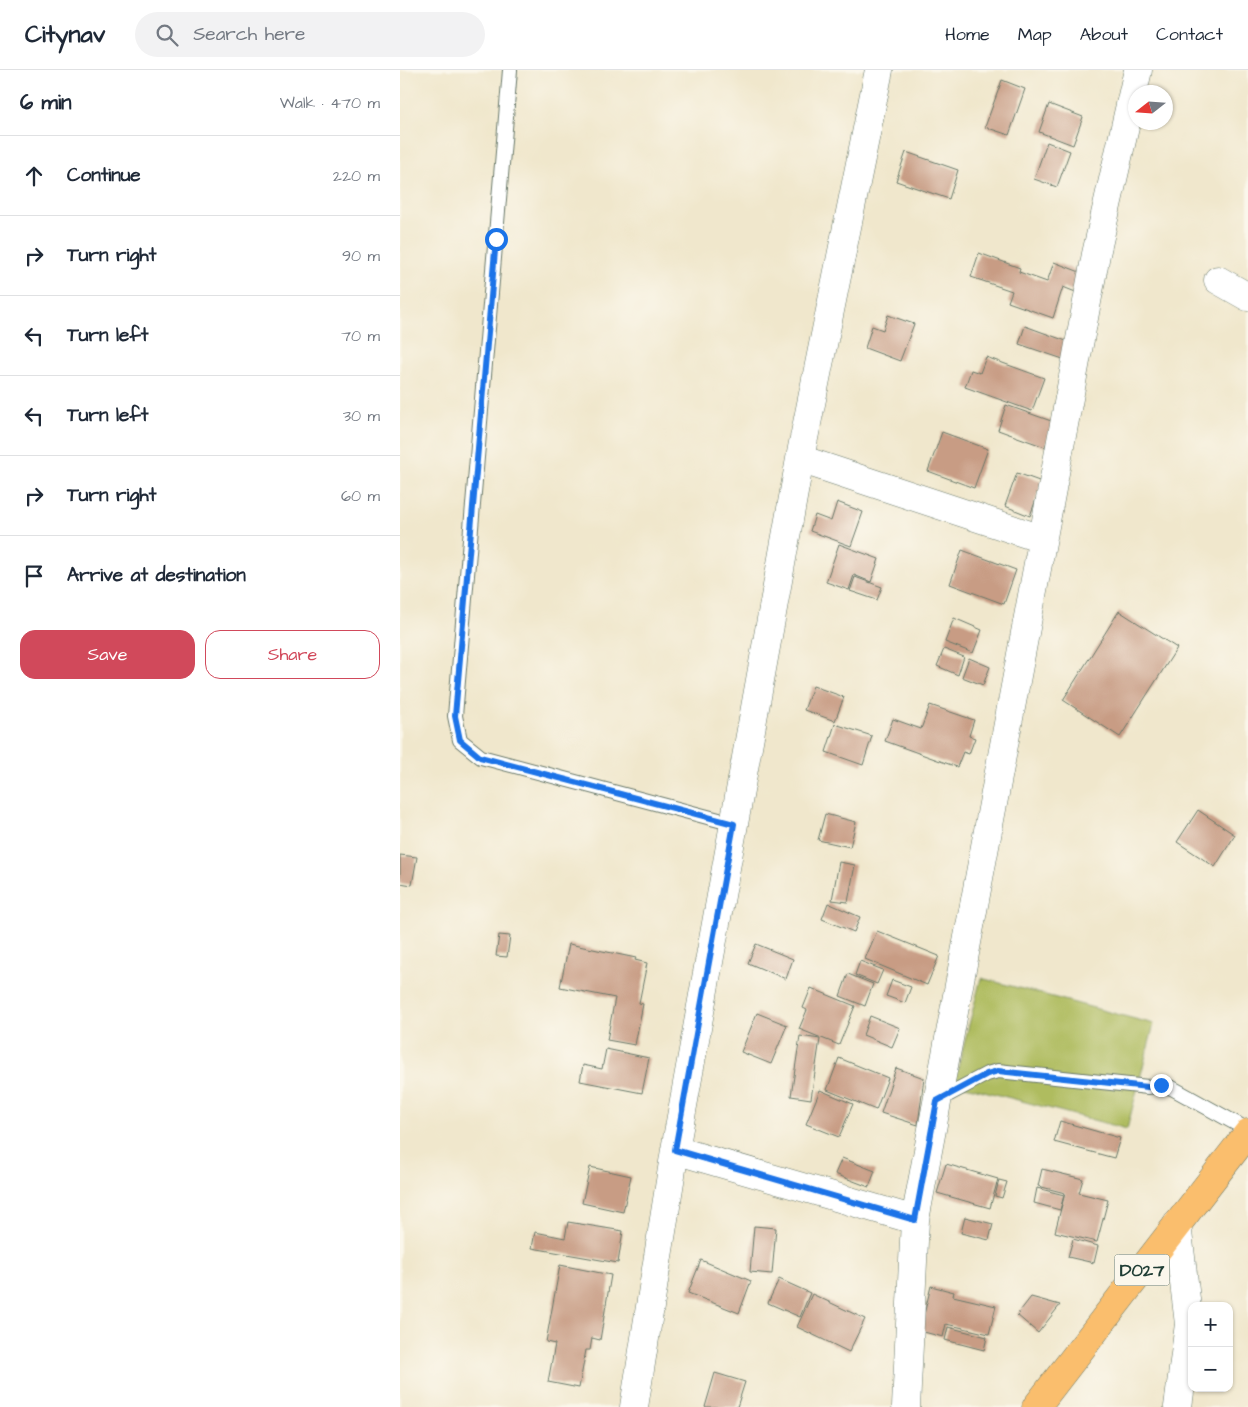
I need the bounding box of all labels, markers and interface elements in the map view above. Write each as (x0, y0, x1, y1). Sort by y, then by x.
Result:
search box (135, 12, 485, 57)
text: Citynav (25, 18, 105, 52)
icon: search (153, 21, 181, 49)
text: Search here (193, 21, 305, 48)
text: Home (945, 22, 990, 47)
text: Map (1018, 22, 1052, 47)
text: About (1080, 22, 1128, 47)
text: Contact (1156, 22, 1223, 47)
north arrow (1128, 85, 1173, 130)
text: 6 min (20, 88, 72, 117)
text: Walk · 470 m (280, 92, 380, 114)
icon: ahead (20, 162, 48, 190)
text: Continue (67, 162, 141, 189)
text: 220 m (333, 165, 380, 187)
route start (485, 228, 508, 251)
icon: right (20, 242, 48, 270)
text: Turn right (67, 242, 156, 269)
text: 90 m (342, 245, 380, 267)
icon: left (20, 322, 48, 350)
text: Turn left (67, 322, 148, 349)
text: 70 m (341, 325, 380, 347)
icon: left (20, 402, 48, 430)
text: Turn left (67, 402, 148, 429)
text: 30 m (343, 405, 380, 427)
icon: right (20, 482, 48, 510)
text: Turn right (67, 482, 156, 509)
text: 60 m (341, 485, 380, 507)
icon: arrive (20, 562, 48, 590)
text: Arrive at destination (67, 562, 246, 589)
button: Save (20, 630, 195, 679)
button: Share (205, 630, 380, 679)
route end (1150, 1074, 1173, 1097)
road number: D027 (1114, 1254, 1170, 1286)
map controls (1188, 1302, 1233, 1392)
button: + (1188, 1302, 1233, 1347)
button: − (1188, 1347, 1233, 1392)

